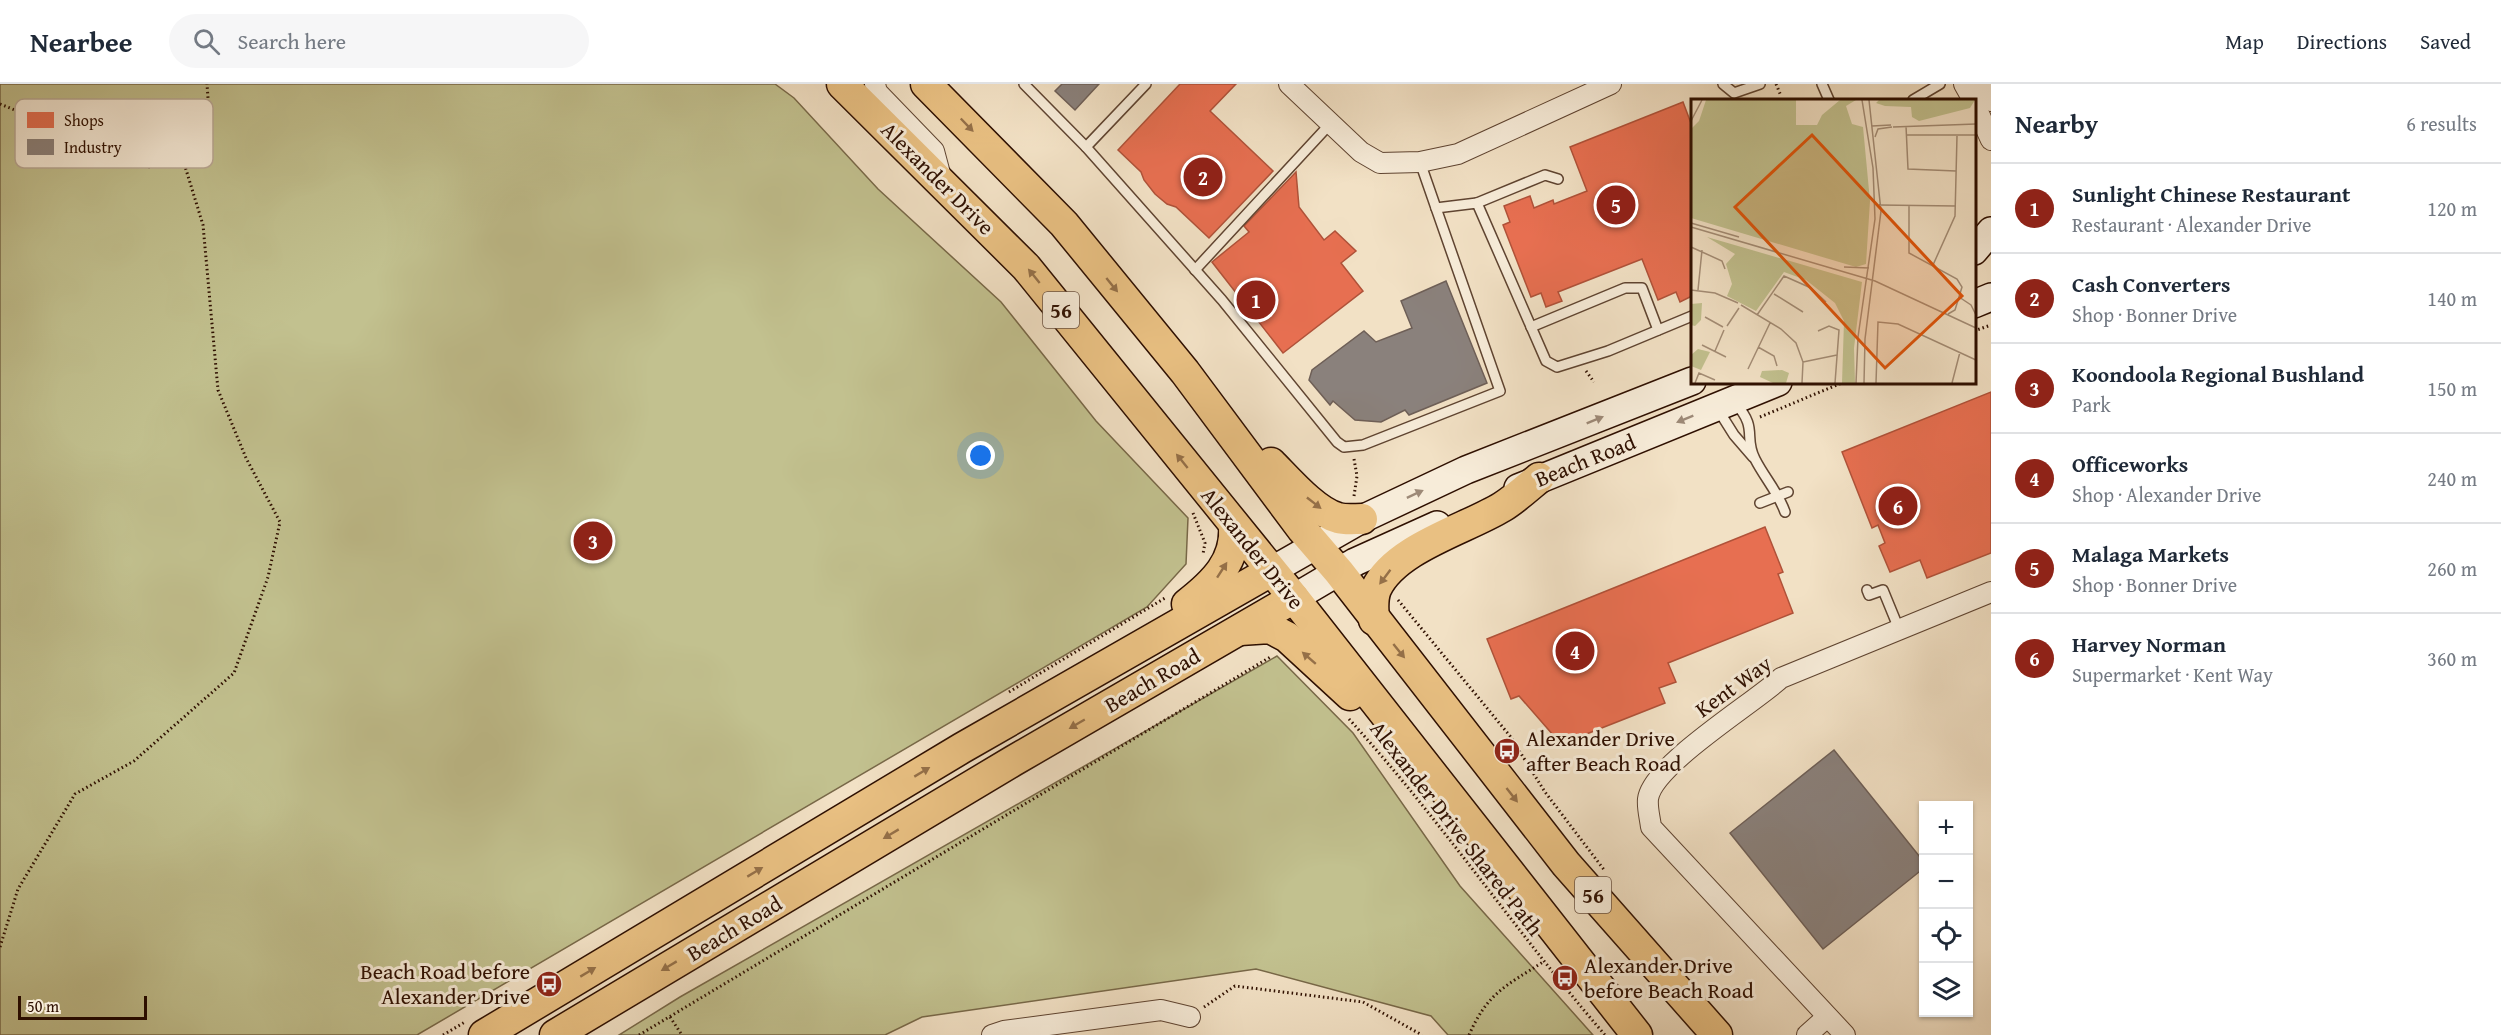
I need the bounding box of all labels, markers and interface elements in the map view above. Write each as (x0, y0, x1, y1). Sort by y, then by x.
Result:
search box (169, 14, 589, 68)
text: Nearbee (30, 21, 133, 62)
icon: search (190, 25, 223, 58)
text: Search here (238, 25, 346, 57)
text: Map (2225, 26, 2264, 57)
text: Directions (2297, 26, 2387, 57)
text: Saved (2420, 26, 2471, 57)
legend (15, 99, 213, 168)
inset map (1691, 99, 1976, 384)
text: Nearby (2015, 104, 2098, 143)
text: Shops (64, 108, 104, 132)
text: 6 results (2406, 109, 2477, 138)
street label: Alexander Drive (874, 114, 1002, 242)
one-way arrow (960, 118, 974, 133)
text: Industry (64, 135, 122, 159)
pin: 2 (1184, 154, 1222, 200)
text: Sunlight Chinese Restaurant (2072, 178, 2350, 210)
pin: 5 (1596, 182, 1636, 228)
text: 1 (2029, 194, 2040, 223)
text: 120 m (2427, 194, 2477, 223)
text: Restaurant · Alexander Drive (2072, 210, 2311, 239)
text: Cash Converters (2072, 268, 2231, 300)
one-way arrow (1028, 269, 1040, 284)
one-way arrow (1106, 277, 1119, 293)
pin: 1 (1236, 278, 1276, 322)
text: 2 (2029, 284, 2040, 313)
text: 140 m (2427, 284, 2477, 313)
road number: 56 (1043, 292, 1079, 328)
text: Shop · Bonner Drive (2072, 300, 2237, 329)
text: Koondoola Regional Bushland (2072, 358, 2364, 390)
text: 3 (2029, 374, 2040, 403)
text: 150 m (2427, 374, 2477, 403)
text: Park (2072, 390, 2111, 419)
one-way arrow (1675, 414, 1693, 424)
one-way arrow (1586, 415, 1604, 424)
street label: Beach Road (1530, 425, 1640, 495)
your location (966, 441, 995, 470)
text: Officeworks (2072, 448, 2188, 480)
one-way arrow (1176, 453, 1189, 469)
text: 4 (2029, 464, 2040, 493)
text: 240 m (2427, 464, 2477, 493)
street label: Alexander Drive (1194, 480, 1312, 616)
text: Shop · Alexander Drive (2072, 480, 2261, 509)
pin: 6 (1878, 484, 1918, 528)
one-way arrow (1406, 490, 1423, 499)
one-way arrow (1306, 496, 1322, 509)
pin: 3 (574, 518, 612, 564)
text: Malaga Markets (2072, 538, 2229, 570)
text: 5 (2029, 554, 2040, 583)
text: 260 m (2427, 554, 2477, 583)
one-way arrow (1216, 562, 1227, 578)
one-way arrow (1379, 570, 1391, 585)
text: Shop · Bonner Drive (2072, 570, 2237, 599)
pin: 4 (1556, 628, 1594, 674)
text: Harvey Norman (2072, 628, 2226, 660)
street label: Beach Road (1098, 640, 1206, 720)
one-way arrow (1392, 643, 1405, 658)
text: 6 (2029, 644, 2040, 673)
text: 360 m (2427, 644, 2477, 673)
street label: Kent Way (1688, 647, 1778, 725)
one-way arrow (1302, 652, 1317, 665)
text: Supermarket · Kent Way (2072, 660, 2273, 689)
street label: Alexander Drive Shared Path (1363, 714, 1552, 943)
one-way arrow (1069, 718, 1085, 729)
place label: Alexander Drive after Beach Road (1526, 722, 1682, 779)
bus stop icon: Alexander Drive after Beach Road (1492, 736, 1522, 766)
one-way arrow (914, 766, 930, 777)
one-way arrow (1506, 787, 1518, 802)
map controls (1919, 801, 1973, 1017)
button: + (1919, 801, 1973, 855)
one-way arrow (883, 828, 899, 839)
button: − (1919, 855, 1973, 909)
one-way arrow (747, 867, 763, 878)
road number: 56 (1575, 877, 1611, 913)
street label: Beach Road (680, 887, 788, 969)
button: locate (1919, 909, 1973, 963)
place label: Alexander Drive before Beach Road (1584, 949, 1754, 1006)
place label: Beach Road before Alexander Drive (360, 955, 530, 1012)
one-way arrow (661, 961, 677, 972)
bus stop icon: Alexander Drive before Beach Road (1550, 963, 1580, 993)
button: layers (1919, 963, 1973, 1017)
one-way arrow (580, 967, 596, 978)
bus stop icon: Beach Road before Alexander Drive (534, 969, 564, 999)
scale bar (18, 993, 147, 1020)
text: 50 m (27, 994, 59, 1018)

